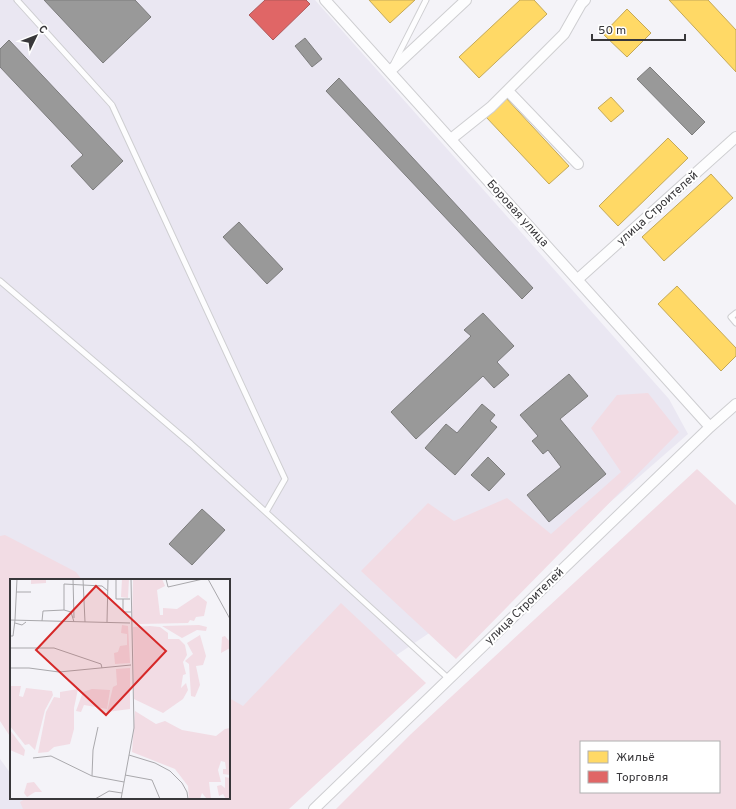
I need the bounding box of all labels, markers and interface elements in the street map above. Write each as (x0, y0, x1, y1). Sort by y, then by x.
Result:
north arrow (16, 16, 56, 56)
scale bar (592, 16, 685, 42)
text: С (35, 23, 50, 37)
text: 50 m (598, 23, 626, 39)
street label: улица Строителей (614, 168, 702, 250)
street label: Боровая улица (483, 177, 552, 251)
street label: улица Строителей (482, 565, 568, 649)
inset map (10, 579, 230, 799)
legend (580, 741, 720, 793)
text: Жильё (616, 750, 655, 766)
text: Торговля (616, 770, 668, 786)

